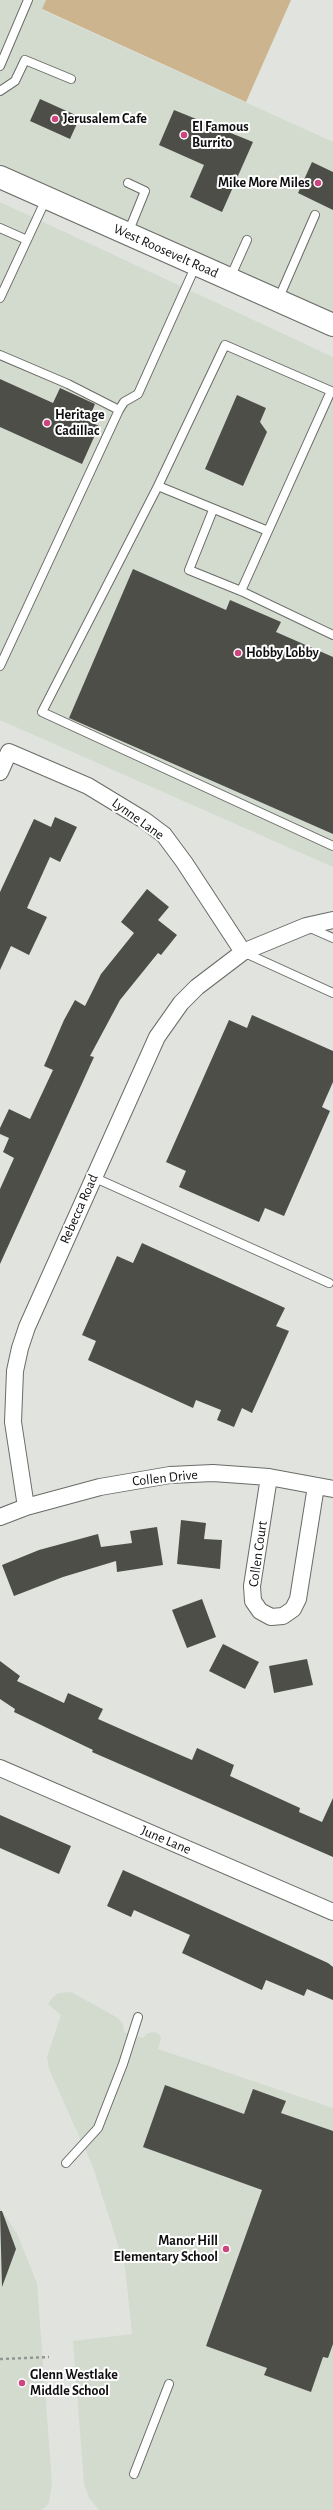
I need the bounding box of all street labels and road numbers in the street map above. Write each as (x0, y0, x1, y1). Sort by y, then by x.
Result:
street label: West Roosevelt Road (111, 220, 221, 282)
street label: Lynne Lane (109, 794, 167, 844)
street label: Rebecca Road (56, 1171, 102, 1247)
street label: Collen Drive (131, 1466, 199, 1490)
street label: Collen Court (245, 1520, 271, 1588)
street label: June Lane (138, 1822, 194, 1858)

